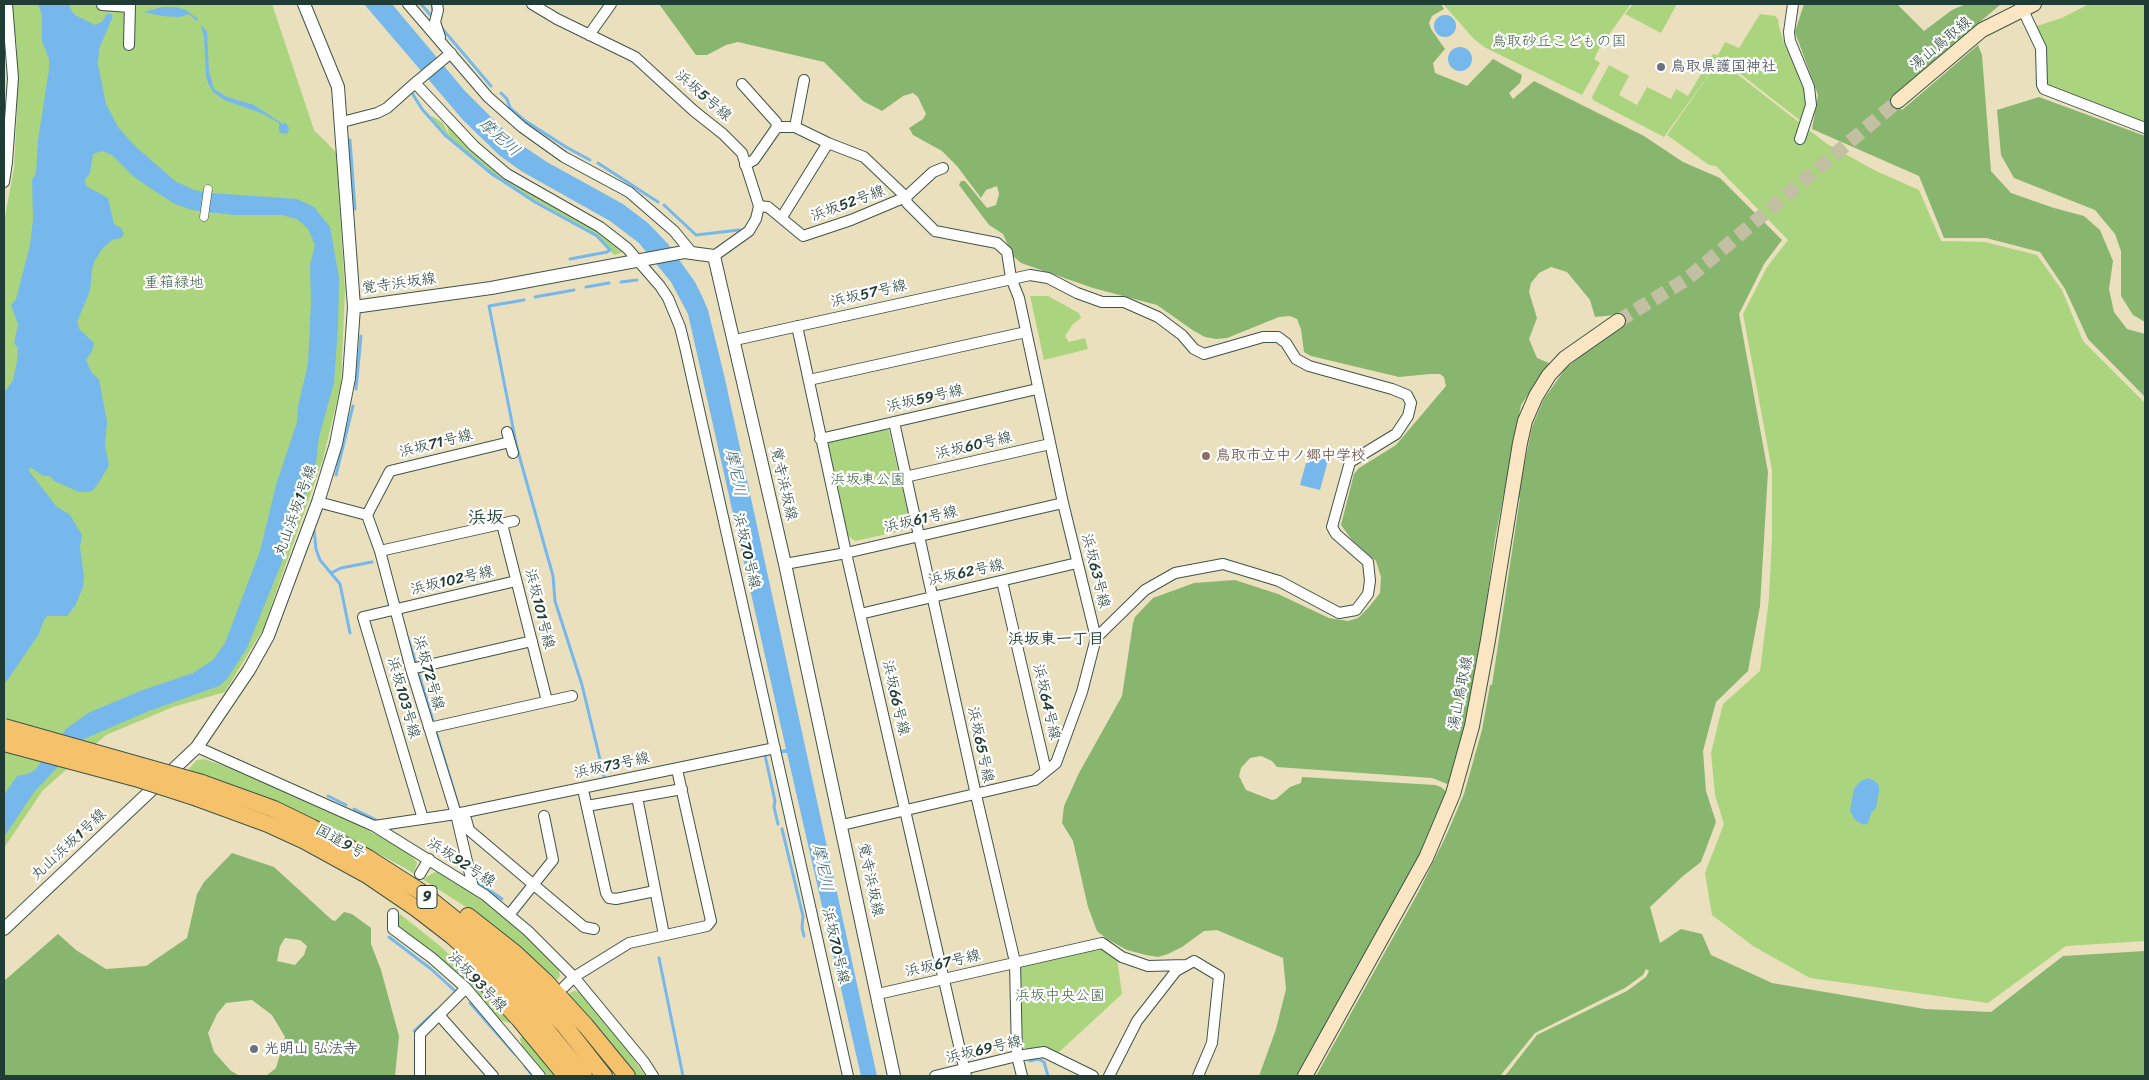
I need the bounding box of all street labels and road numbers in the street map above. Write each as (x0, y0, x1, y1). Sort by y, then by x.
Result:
street label: 湯山鳥取線 (1906, 13, 1976, 75)
street label: 浜坂5号線 (671, 67, 735, 125)
street label: 浜坂52号線 (808, 182, 888, 226)
street label: 覚寺浜坂線 (361, 270, 437, 298)
street label: 浜坂57号線 (829, 276, 909, 312)
street label: 浜坂59号線 (885, 381, 965, 417)
street label: 浜坂71号線 (397, 426, 475, 462)
street label: 浜坂60号線 (934, 428, 1014, 464)
street label: 覚寺浜坂線 (766, 445, 800, 523)
street label: 丸山浜坂1号線 (271, 463, 321, 559)
street label: 浜坂61号線 (882, 503, 960, 537)
street label: 浜坂70号線 (728, 511, 764, 591)
street label: 浜坂63号線 (1077, 532, 1113, 610)
street label: 浜坂62号線 (926, 556, 1006, 590)
street label: 浜坂102号線 (409, 563, 495, 599)
street label: 浜坂101号線 (520, 567, 558, 651)
street label: 浜坂72号線 (409, 633, 447, 713)
street label: 湯山鳥取線 (1445, 654, 1477, 732)
street label: 浜坂103号線 (383, 655, 423, 741)
street label: 浜坂66号線 (878, 658, 912, 738)
street label: 浜坂64号線 (1028, 662, 1064, 742)
street label: 浜坂65号線 (963, 705, 997, 785)
street label: 浜坂73号線 (573, 749, 651, 783)
street label: 丸山浜坂1号線 (28, 806, 110, 884)
street label: 国道9号 (312, 821, 368, 863)
street label: 浜坂92号線 (423, 834, 499, 892)
street label: 覚寺浜坂線 (853, 841, 887, 919)
road number: 9 (417, 886, 437, 909)
street label: 浜坂70号線 (817, 906, 853, 986)
street label: 浜坂67号線 (903, 947, 983, 981)
street label: 浜坂93号線 (444, 948, 510, 1016)
street label: 浜坂69号線 (944, 1032, 1024, 1068)

